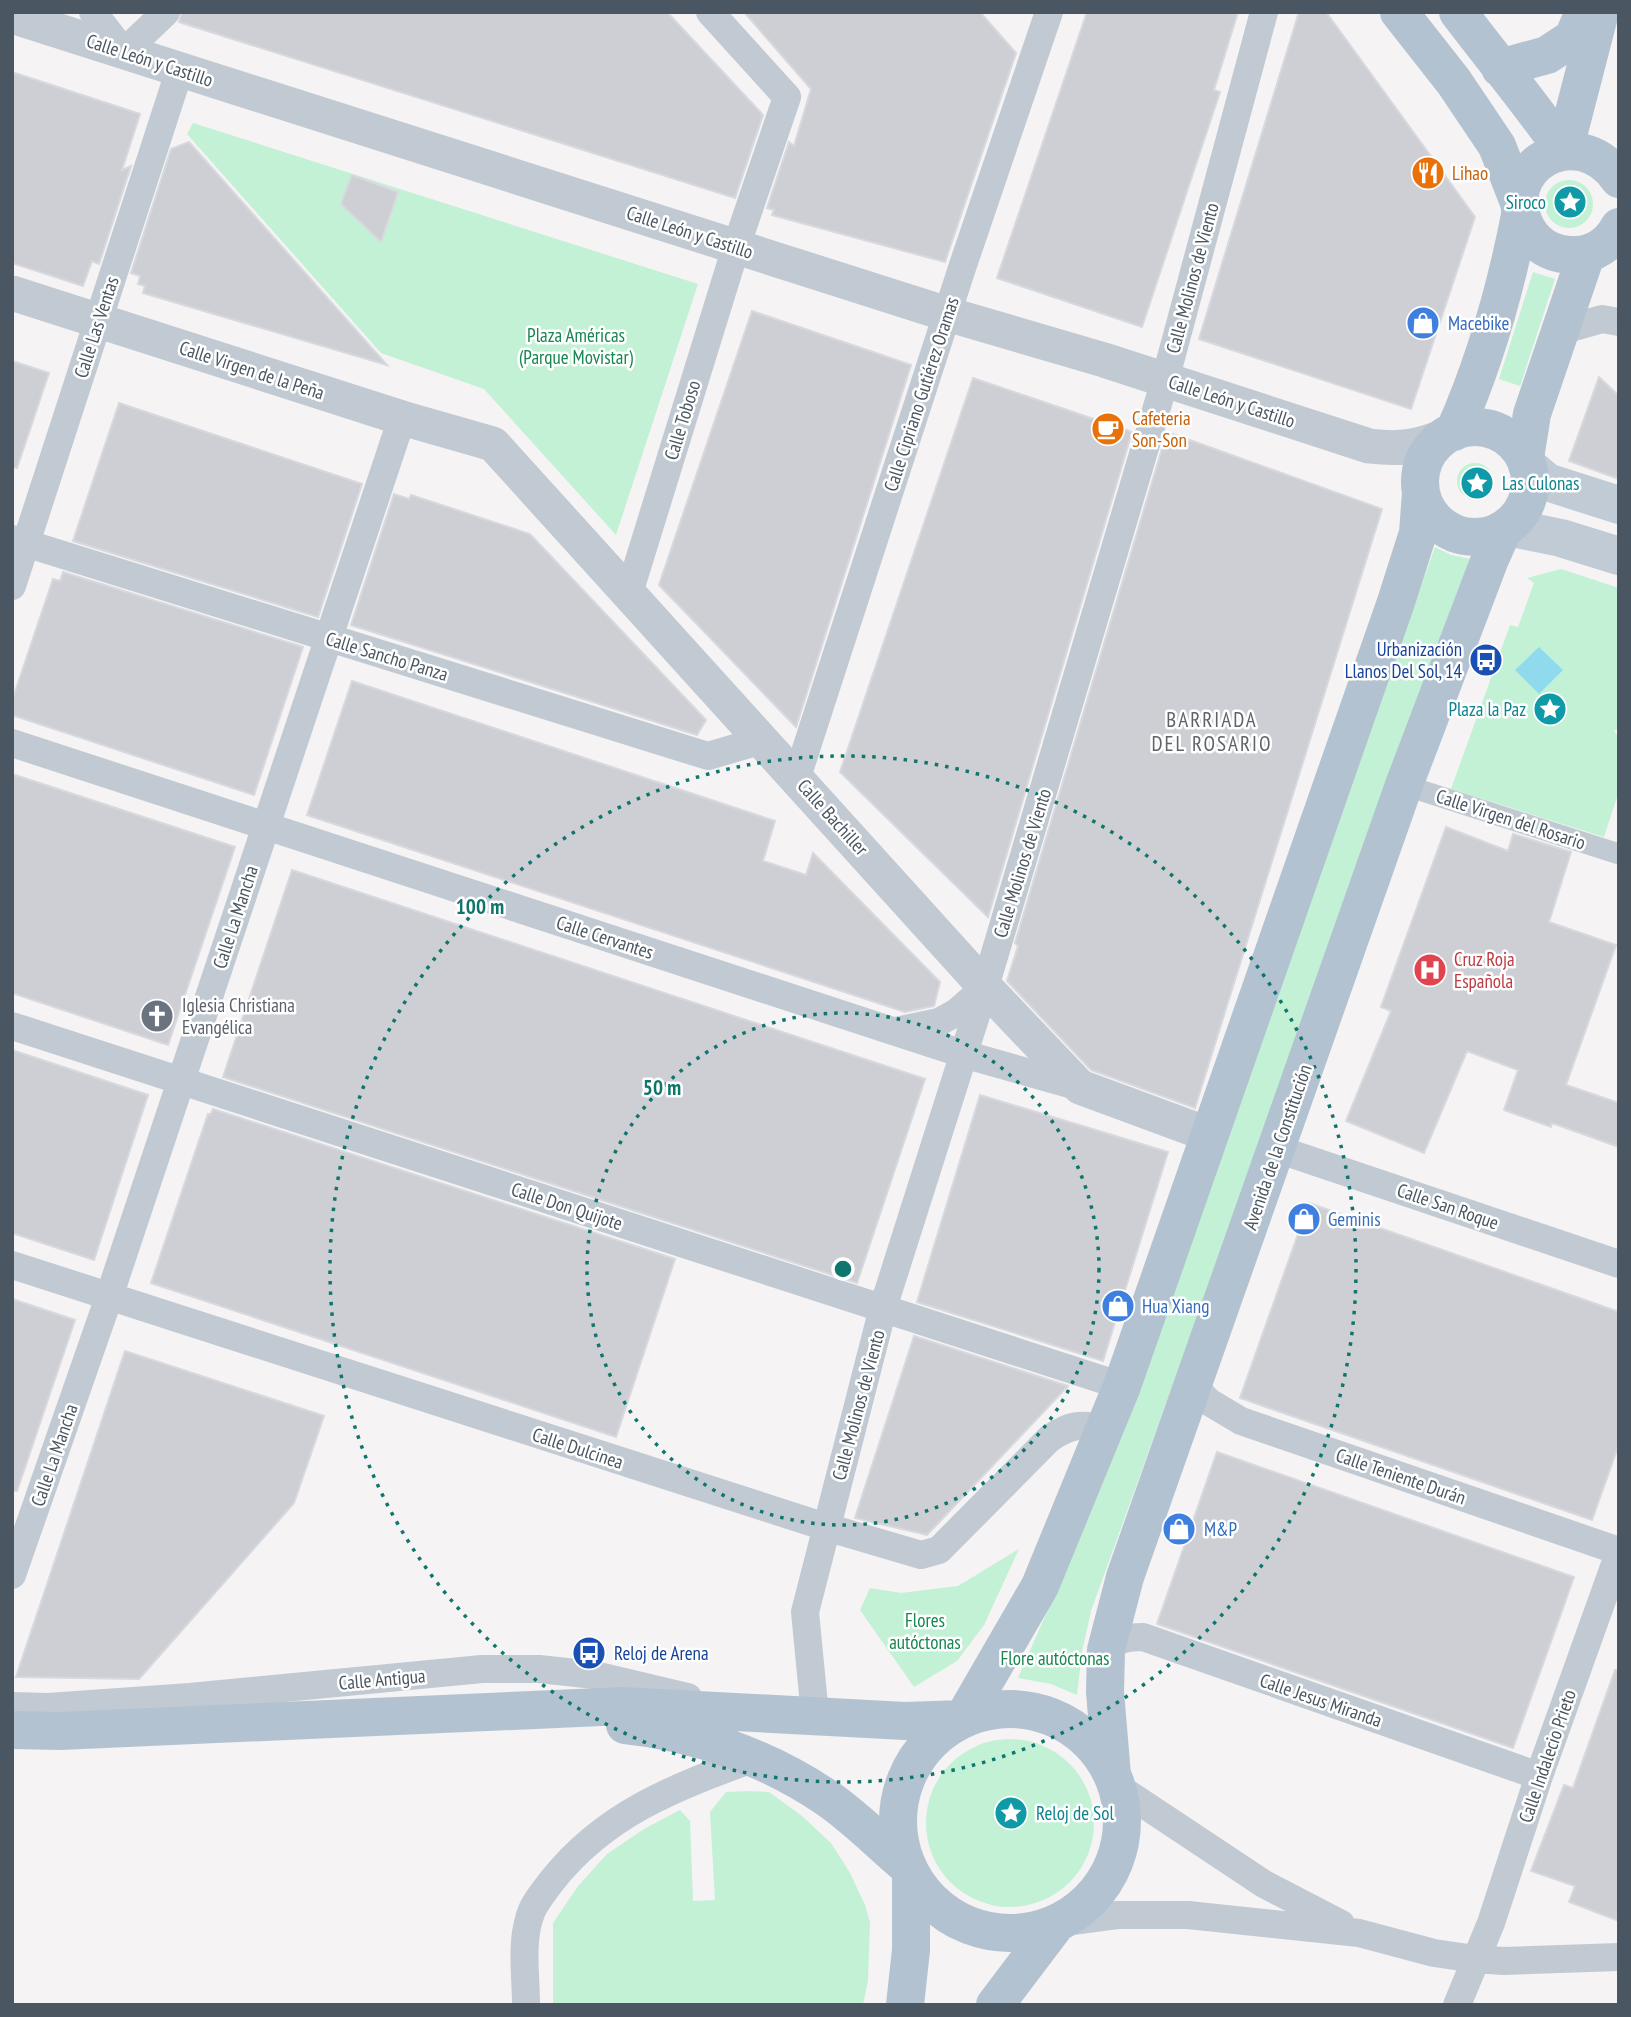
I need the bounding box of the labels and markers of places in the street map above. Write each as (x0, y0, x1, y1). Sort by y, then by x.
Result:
restaurant icon: Lihao (1409, 154, 1447, 192)
place label: Lihao (1452, 161, 1488, 185)
place icon: Siroco (1551, 183, 1589, 221)
place label: Siroco (1506, 190, 1546, 214)
shop icon: Macebike (1404, 304, 1442, 342)
place label: Macebike (1448, 311, 1510, 335)
place label: Cafeteria Son-Son (1132, 406, 1190, 452)
cafe icon: Cafeteria Son-Son (1089, 410, 1127, 448)
place icon: Las Culonas (1458, 464, 1496, 502)
place label: Las Culonas (1502, 471, 1579, 495)
place label: Urbanización Llanos Del Sol, 14 (1345, 637, 1462, 683)
bus stop icon: Urbanización Llanos Del Sol, 14 (1467, 641, 1505, 679)
place icon: Plaza la Paz (1531, 690, 1569, 728)
place label: Plaza la Paz (1448, 697, 1526, 721)
place label: Cruz Roja Española (1454, 947, 1515, 993)
hospital icon: Cruz Roja Española (1411, 951, 1449, 989)
place label: Iglesia Christiana Evangélica (182, 993, 295, 1039)
church icon: Iglesia Christiana Evangélica (138, 997, 176, 1035)
shop icon: Geminis (1285, 1200, 1323, 1238)
place label: Geminis (1328, 1207, 1381, 1231)
centre of rings (831, 1257, 855, 1281)
shop icon: Hua Xiang (1099, 1287, 1137, 1325)
place label: Hua Xiang (1142, 1294, 1209, 1318)
shop icon: M&P (1160, 1510, 1198, 1548)
place label: M&P (1204, 1517, 1238, 1541)
bus stop icon: Reloj de Arena (570, 1634, 608, 1672)
place label: Reloj de Arena (614, 1641, 709, 1665)
place icon: Reloj de Sol (992, 1794, 1030, 1832)
place label: Reloj de Sol (1036, 1801, 1114, 1825)

